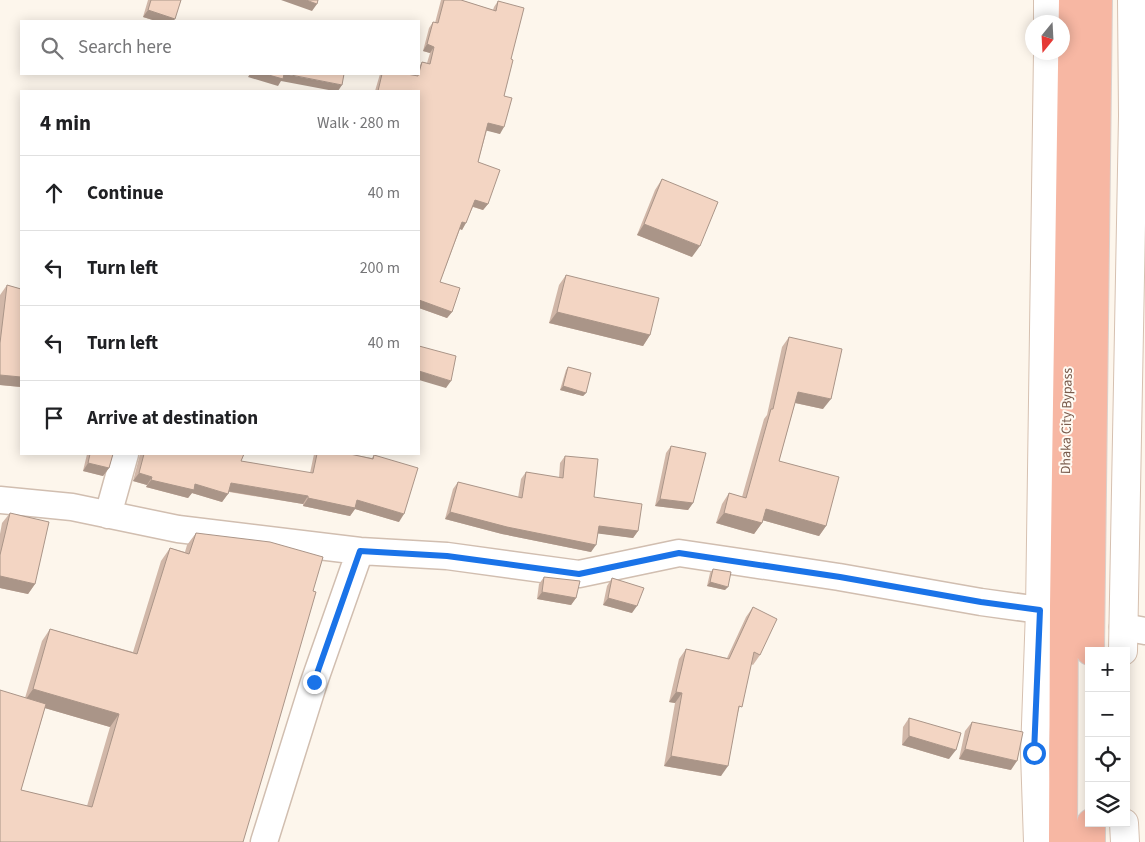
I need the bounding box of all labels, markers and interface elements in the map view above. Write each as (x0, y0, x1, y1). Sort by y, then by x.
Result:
north arrow (1025, 15, 1070, 60)
search box (20, 20, 420, 75)
icon: search (38, 34, 66, 62)
text: Search here (78, 34, 172, 61)
text: 4 min (40, 108, 91, 138)
text: Walk · 280 m (317, 112, 400, 134)
icon: ahead (40, 179, 68, 207)
text: Continue (87, 180, 164, 207)
text: 40 m (368, 182, 400, 204)
icon: left (40, 254, 68, 282)
text: Turn left (87, 255, 158, 282)
text: 200 m (360, 257, 400, 279)
icon: left (40, 329, 68, 357)
text: Turn left (87, 330, 158, 357)
text: 40 m (368, 332, 400, 354)
street label: Dhaka City Bypass (1056, 368, 1078, 474)
icon: arrive (40, 404, 68, 432)
text: Arrive at destination (87, 405, 258, 432)
map controls (1085, 647, 1130, 827)
button: + (1085, 647, 1130, 692)
route end (303, 671, 326, 694)
button: − (1085, 692, 1130, 737)
button: locate (1085, 737, 1130, 782)
route start (1023, 742, 1046, 765)
button: layers (1085, 782, 1130, 827)

